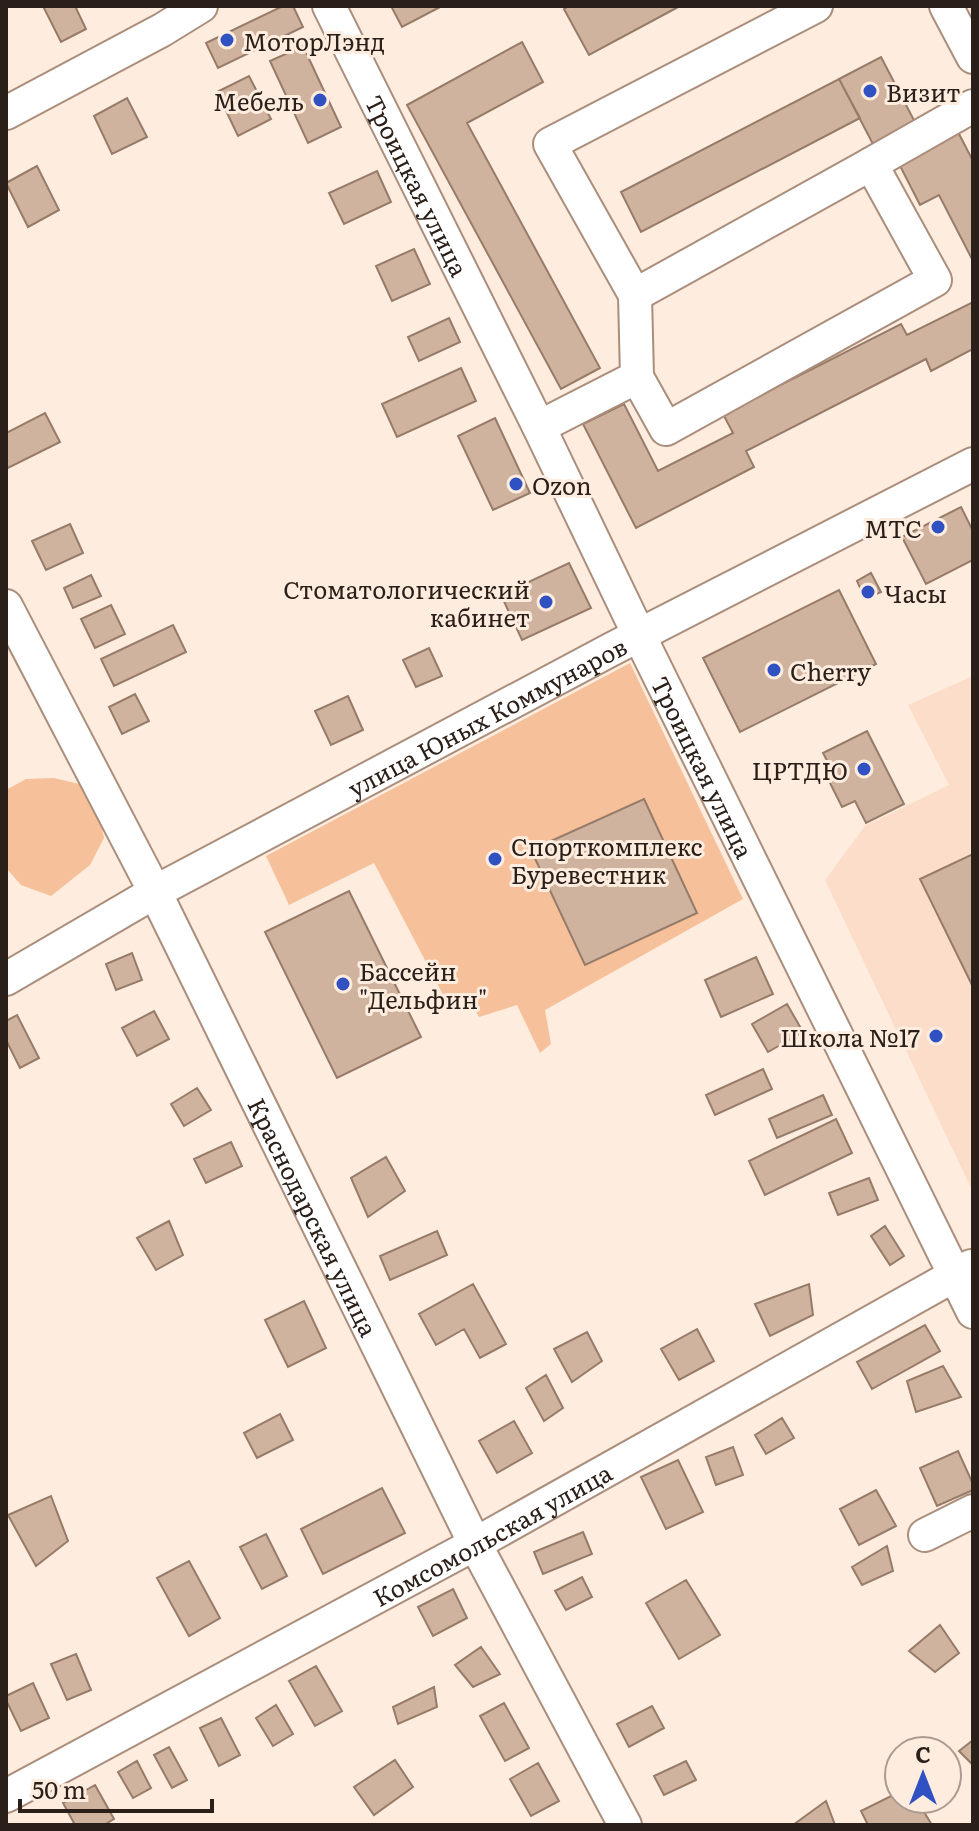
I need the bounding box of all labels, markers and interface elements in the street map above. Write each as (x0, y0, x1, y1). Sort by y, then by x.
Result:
place label: МоторЛэнд (243, 23, 385, 58)
marker: МоторЛэнд (218, 31, 236, 49)
place label: Визит (886, 74, 961, 109)
marker: Визит (861, 82, 879, 100)
place label: Мебель (213, 83, 304, 118)
street label: Троицкая улица (358, 88, 478, 282)
marker: Мебель (311, 91, 329, 109)
place label: Ozon (532, 467, 592, 502)
marker: Ozon (507, 475, 525, 493)
place label: МТС (864, 510, 922, 545)
marker: МТС (929, 518, 947, 536)
place label: Стоматологический кабинет (283, 571, 530, 634)
place label: Часы (884, 575, 947, 610)
marker: Часы (859, 583, 877, 601)
marker: Стоматологический кабинет (537, 593, 555, 611)
street label: улица Юных Коммунаров (341, 627, 632, 804)
place label: Cherry (790, 653, 871, 688)
marker: Cherry (765, 661, 783, 679)
street label: Троицкая улица (644, 670, 764, 863)
place label: ЦРТДЮ (752, 752, 848, 787)
marker: ЦРТДЮ (855, 760, 873, 778)
place label: Cпорткомплекс Буревестник (511, 828, 703, 891)
marker: Cпорткомплекс Буревестник (486, 850, 504, 868)
place label: Бассейн "Дельфин" (359, 953, 487, 1016)
marker: Бассейн "Дельфин" (334, 975, 352, 993)
place label: Школа №17 (780, 1019, 920, 1054)
marker: Школа №17 (927, 1027, 945, 1045)
street label: Краснодарская улица (241, 1091, 388, 1342)
street label: Комсомольская улица (366, 1454, 618, 1614)
north arrow (883, 1735, 963, 1815)
text: С (915, 1737, 931, 1770)
scale bar (20, 1763, 212, 1813)
text: 50 m (32, 1771, 86, 1806)

